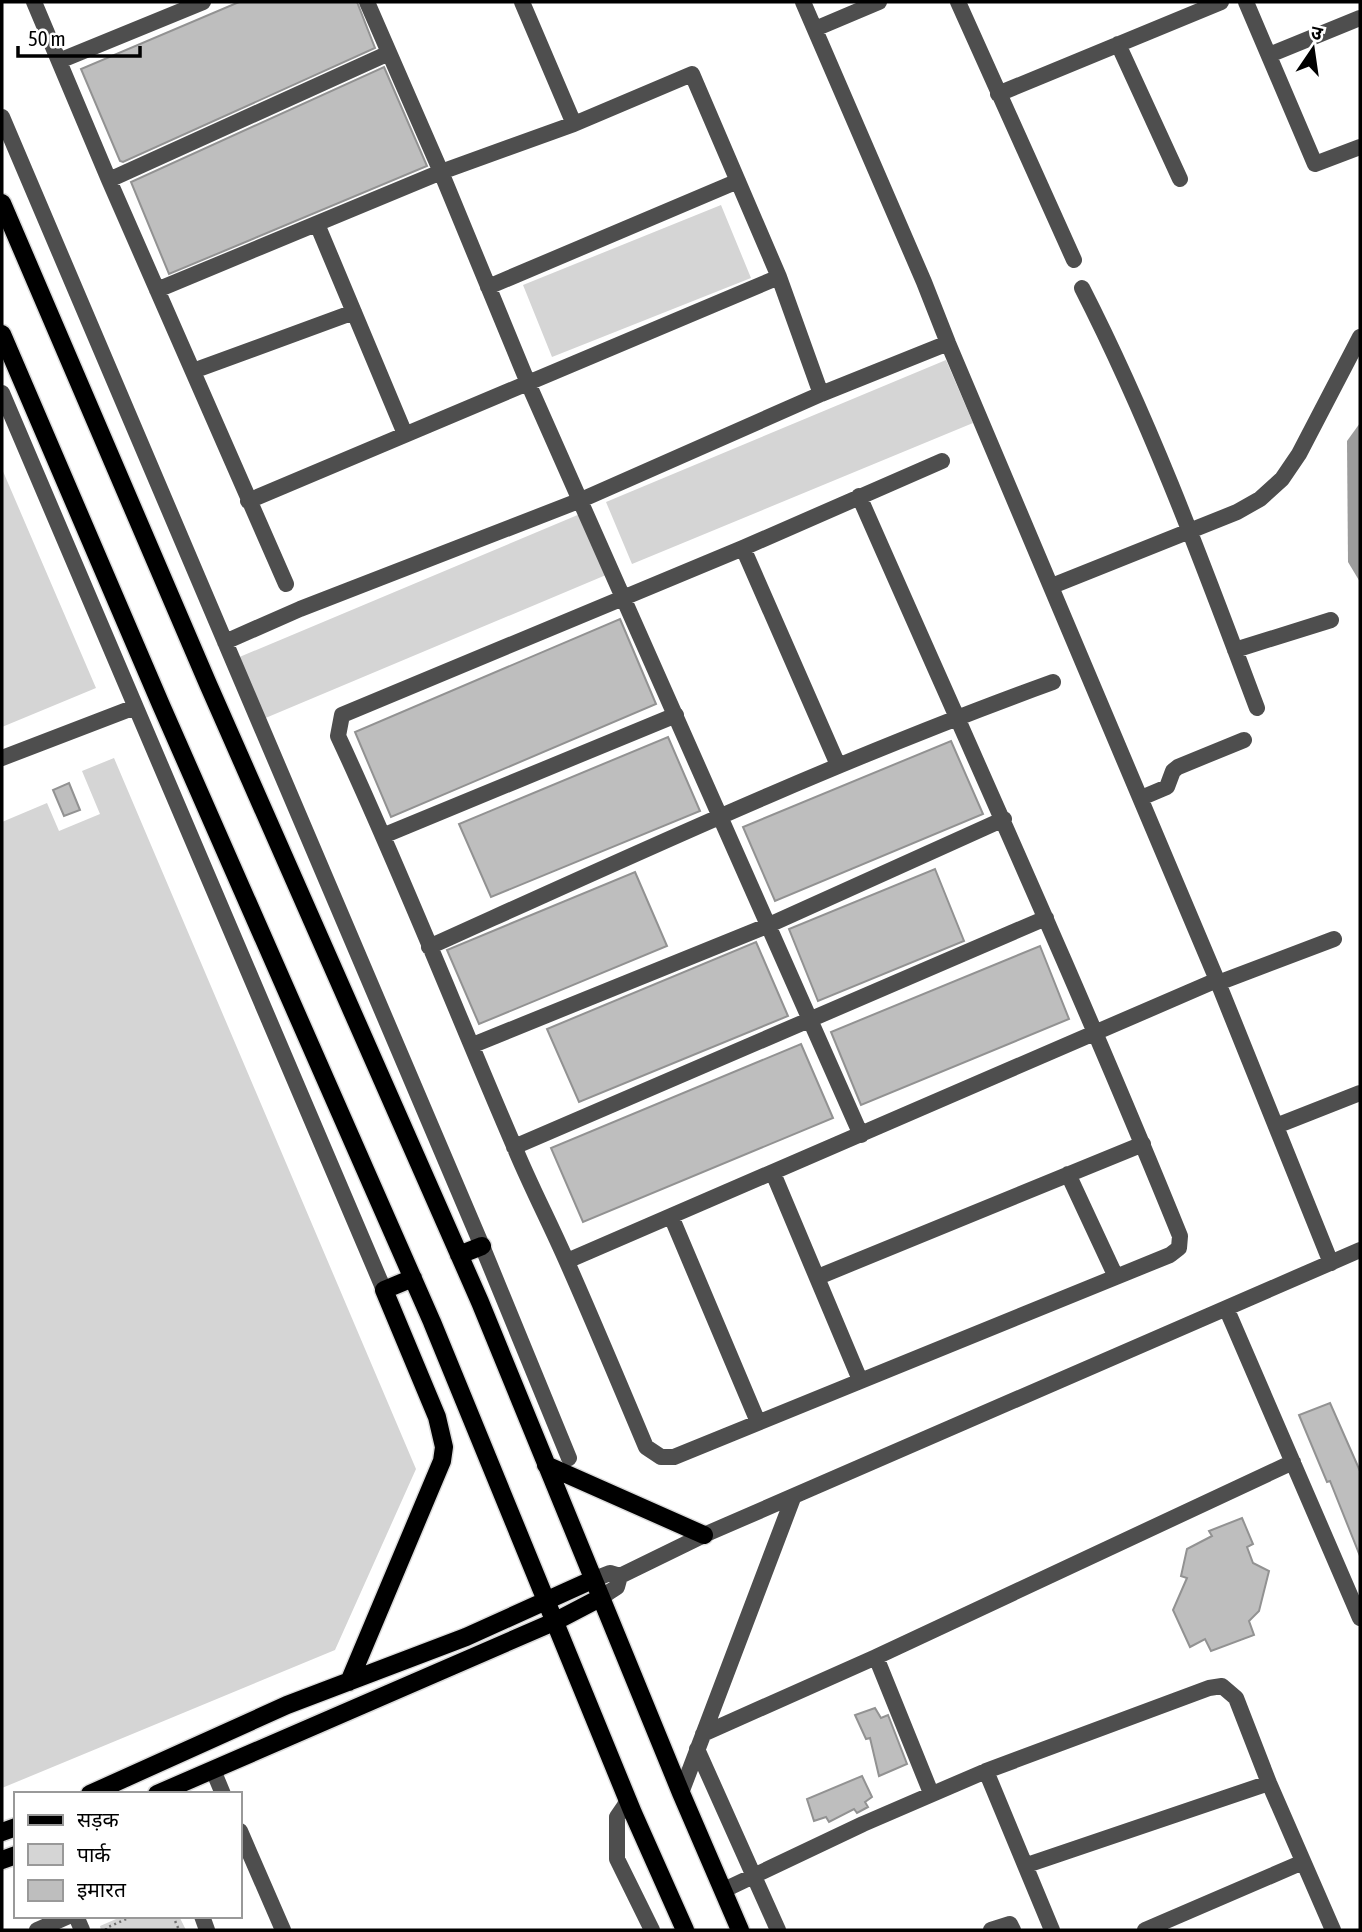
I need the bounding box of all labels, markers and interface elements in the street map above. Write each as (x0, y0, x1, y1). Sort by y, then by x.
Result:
scale bar (18, 14, 140, 58)
north arrow (1278, 14, 1348, 84)
text: उ (1309, 20, 1326, 45)
text: 50 m (28, 26, 66, 50)
legend (14, 1792, 242, 1918)
text: सड़क (77, 1807, 119, 1831)
text: पार्क (77, 1842, 111, 1866)
text: इमारत (77, 1877, 127, 1901)

